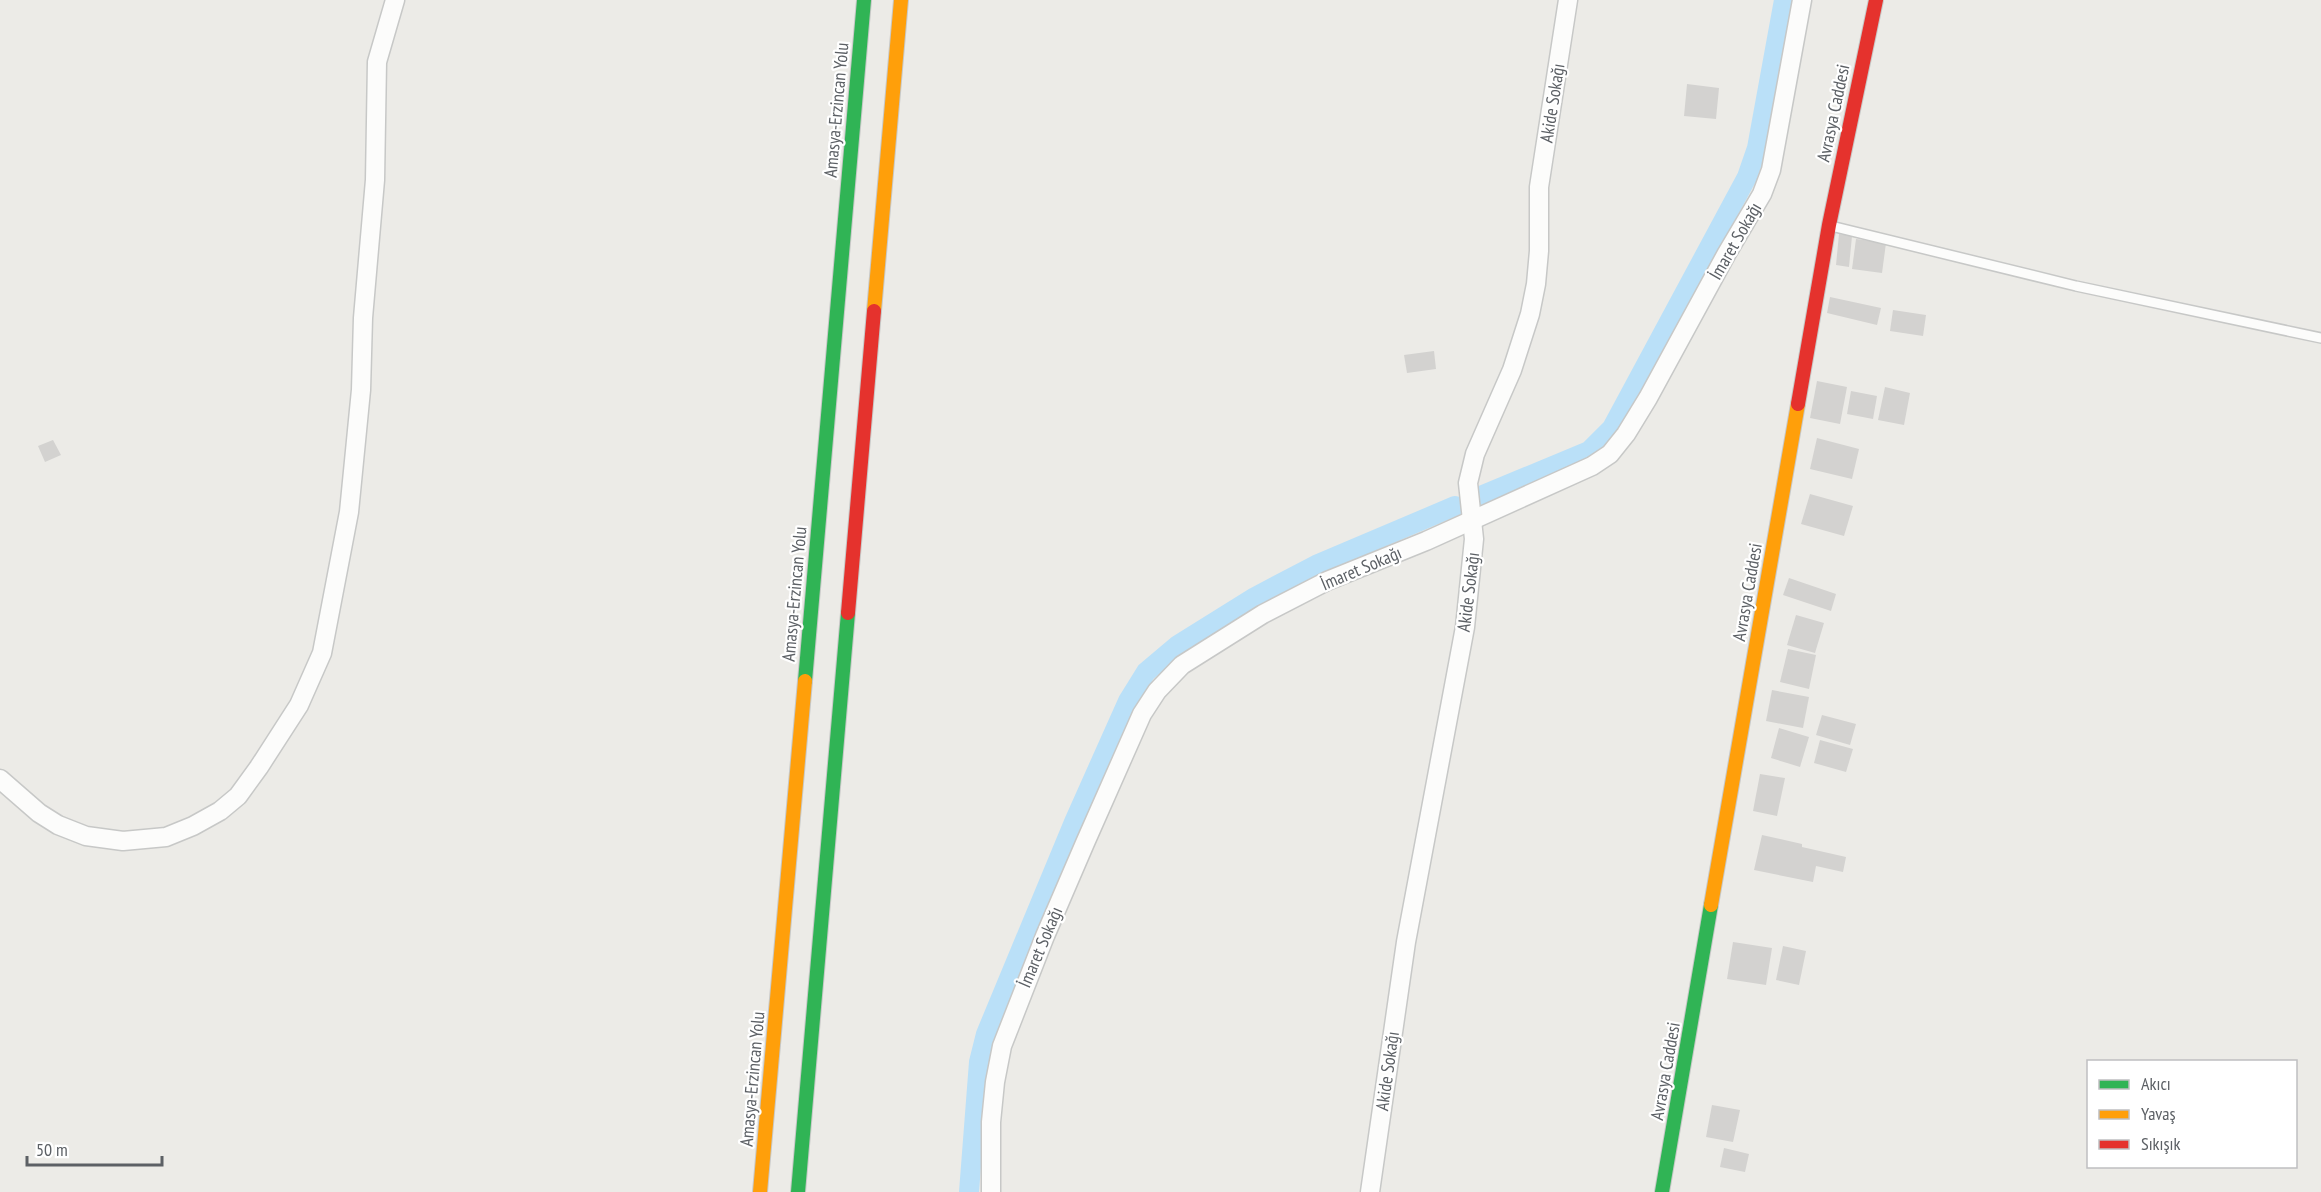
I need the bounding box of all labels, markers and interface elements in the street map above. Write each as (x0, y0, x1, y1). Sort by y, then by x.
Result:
street label: Amasya-Erzincan Yolu (819, 42, 853, 178)
street label: Akide Sokağı (1534, 62, 1570, 144)
street label: Avrasya Caddesi (1811, 62, 1855, 164)
street label: İmaret Sokağı (1704, 198, 1766, 284)
street label: Amasya-Erzincan Yolu (777, 526, 811, 662)
street label: İmaret Sokağı (1317, 541, 1405, 595)
street label: Avrasya Caddesi (1727, 541, 1767, 643)
street label: Akide Sokağı (1452, 551, 1484, 633)
street label: İmaret Sokağı (1013, 903, 1067, 991)
street label: Amasya-Erzincan Yolu (735, 1011, 769, 1147)
street label: Avrasya Caddesi (1645, 1020, 1685, 1122)
street label: Akide Sokağı (1370, 1030, 1404, 1112)
legend (2087, 1060, 2297, 1168)
text: Akıcı (2141, 1072, 2171, 1095)
text: Yavaş (2141, 1102, 2176, 1125)
scale bar (27, 1129, 162, 1167)
text: Sıkışık (2141, 1132, 2180, 1155)
text: 50 m (36, 1138, 68, 1161)

